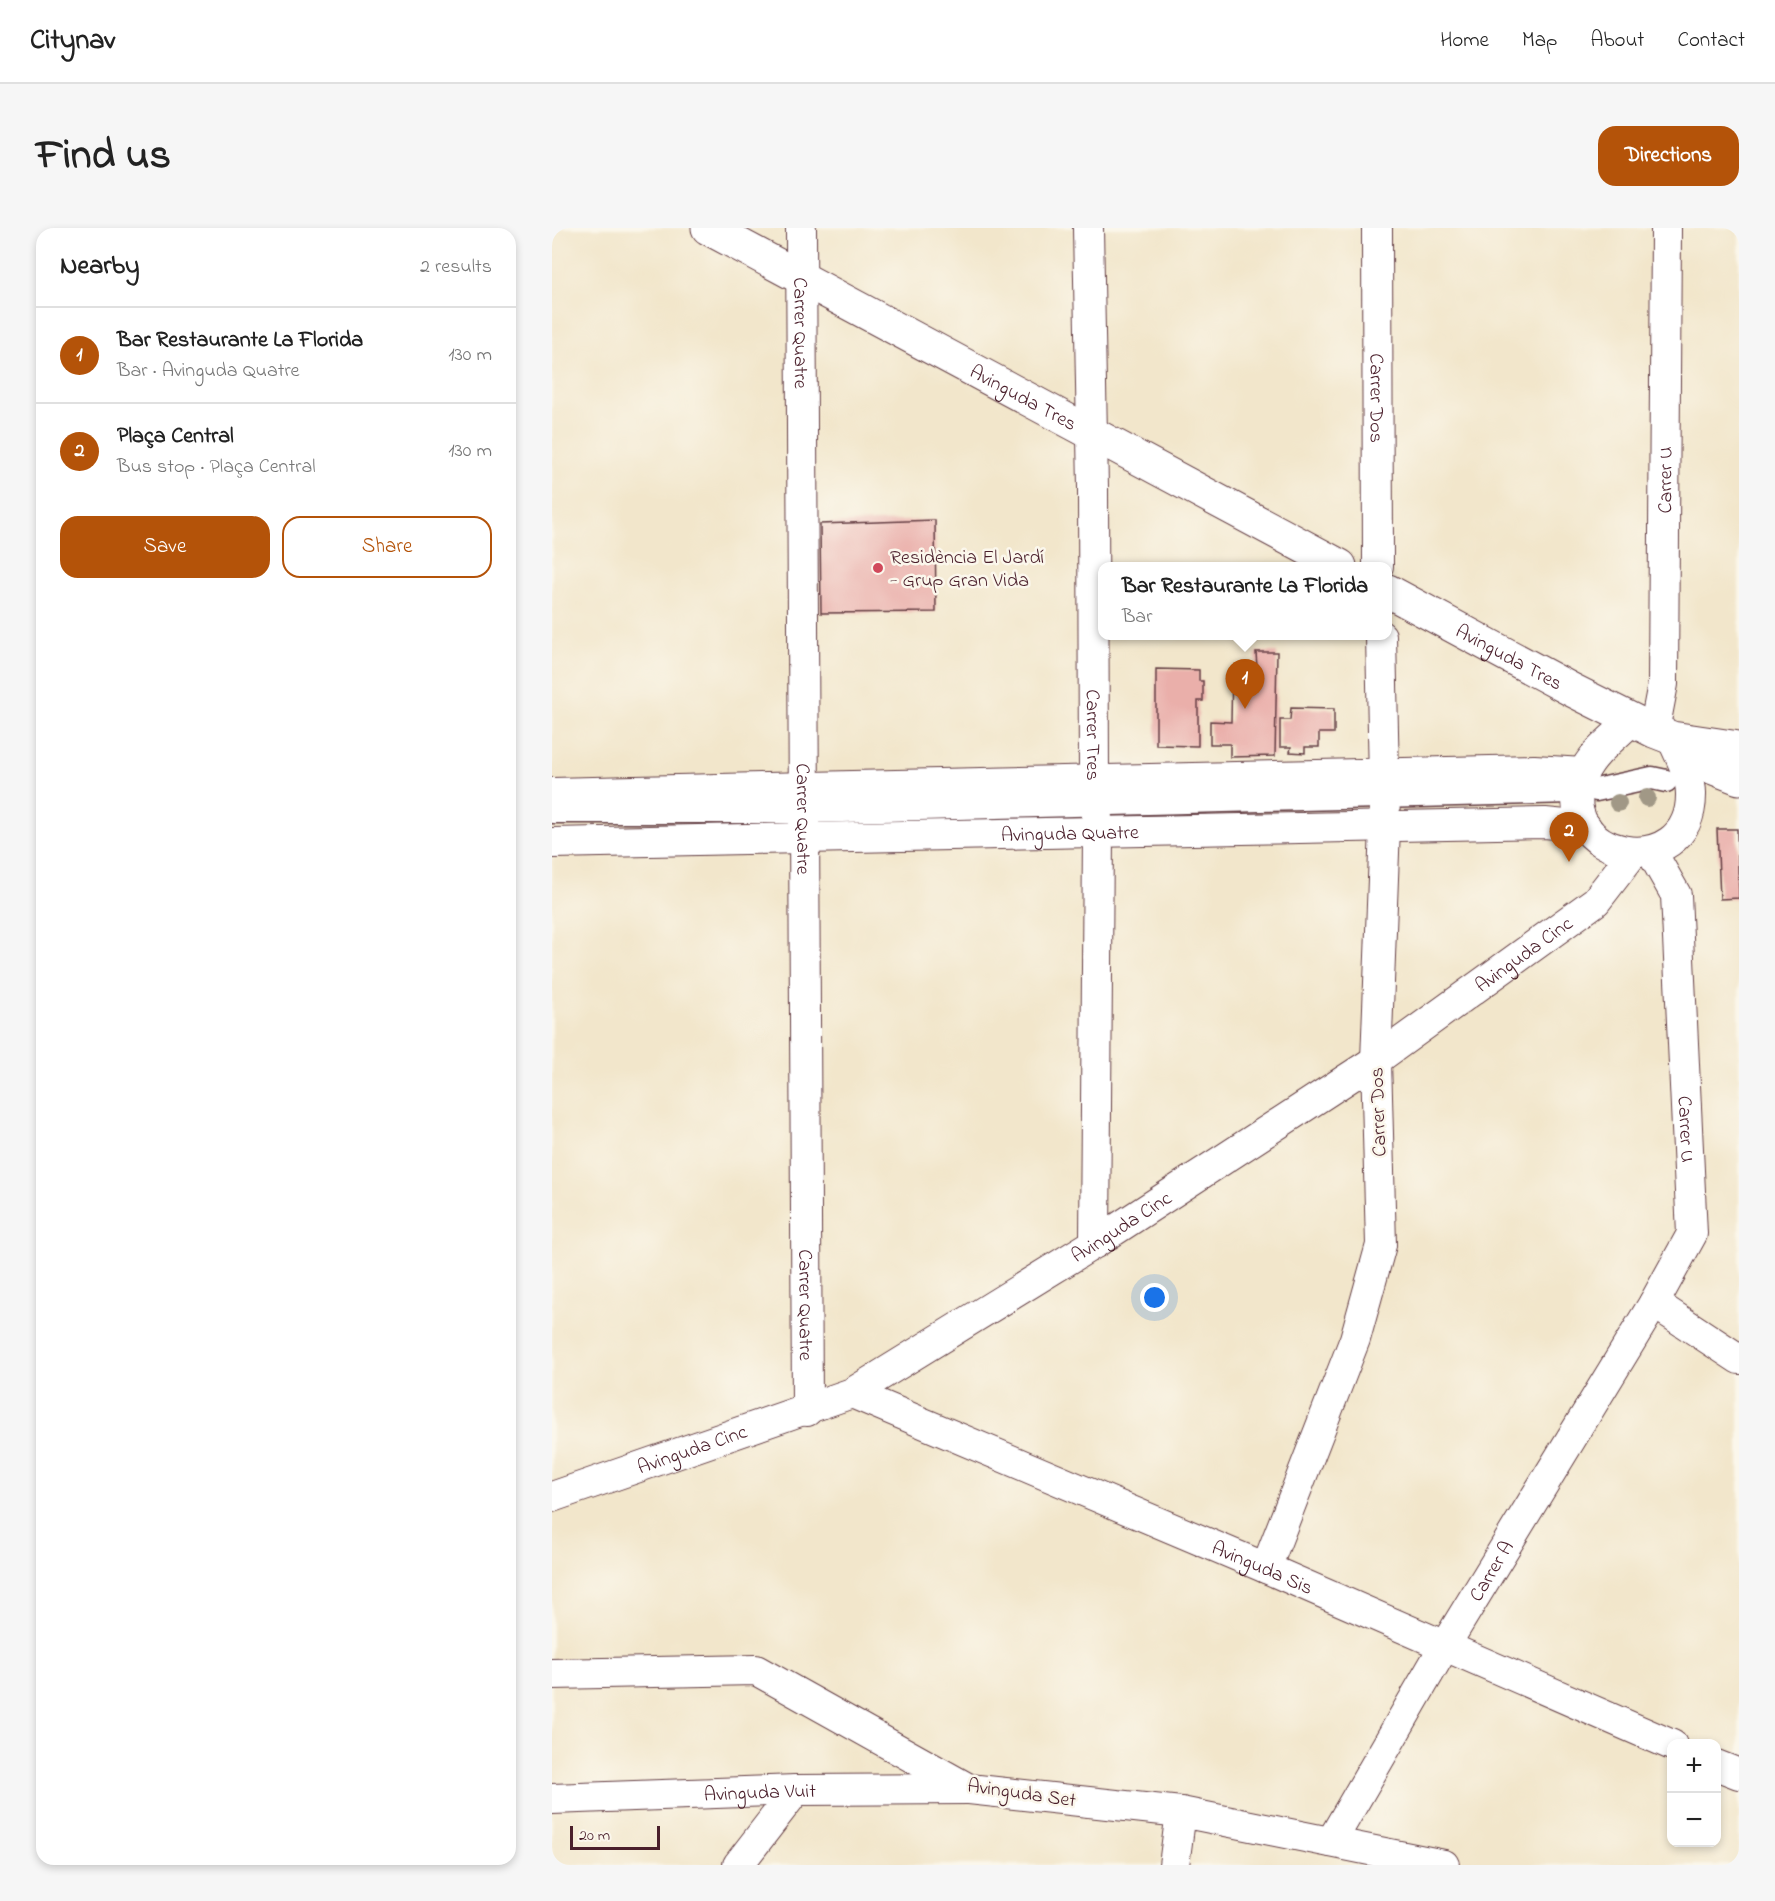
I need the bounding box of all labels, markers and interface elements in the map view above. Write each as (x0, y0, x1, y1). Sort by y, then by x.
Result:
text: Citynav (30, 21, 115, 62)
text: Home (1440, 26, 1489, 56)
text: Map (1522, 26, 1557, 56)
text: About (1590, 26, 1644, 56)
text: Contact (1677, 26, 1745, 56)
text: Find us (36, 126, 171, 187)
button: Directions (1598, 126, 1739, 186)
text: Nearby (60, 248, 139, 286)
text: 2 results (420, 253, 492, 282)
street label: Carrer Quatre (784, 277, 814, 389)
text: Bar Restaurante La Florida (117, 325, 363, 357)
text: 1 (76, 341, 83, 370)
text: 130 m (448, 341, 492, 370)
street label: Carrer Dos (1360, 353, 1390, 443)
text: Bar · Avinguda Quatre (117, 357, 300, 386)
street label: Avinguda Tres (964, 358, 1081, 440)
text: Plaça Central (117, 421, 234, 453)
text: 2 (75, 437, 84, 466)
text: 130 m (448, 437, 492, 466)
street label: Carrer U (1652, 446, 1682, 513)
text: Bus stop · Plaça Central (117, 453, 316, 482)
button: Save (60, 516, 270, 578)
button: Share (282, 516, 492, 578)
place label: Residència El Jardí - Grup Gran Vida (890, 544, 1044, 596)
marker: Residència El Jardí - Grup Gran Vida (871, 561, 885, 575)
popup (1098, 562, 1392, 640)
text: Bar Restaurante La Florida (1122, 571, 1368, 603)
text: Bar (1122, 603, 1152, 632)
street label: Avinguda Tres (1450, 618, 1567, 699)
pin: 1 (1226, 660, 1264, 709)
street label: Carrer Tres (1077, 689, 1106, 781)
street label: Carrer Quatre (787, 763, 816, 875)
pin: 2 (1550, 812, 1588, 862)
street label: Avinguda Quatre (1001, 819, 1139, 851)
street label: Avinguda Cinc (1470, 910, 1580, 1001)
street label: Carrer Dos (1363, 1067, 1396, 1157)
street label: Carrer U (1668, 1095, 1701, 1163)
street label: Avinguda Cinc (1066, 1185, 1178, 1271)
street label: Carrer Quatre (789, 1249, 819, 1361)
your location (1140, 1283, 1169, 1312)
street label: Avinguda Cinc (634, 1418, 752, 1483)
street label: Avinguda Sis (1207, 1535, 1317, 1604)
street label: Carrer A (1463, 1536, 1523, 1608)
map controls (1667, 1739, 1721, 1847)
button: + (1667, 1739, 1721, 1793)
street label: Avinguda Set (965, 1773, 1078, 1817)
street label: Avinguda Vuit (703, 1778, 816, 1810)
button: − (1667, 1793, 1721, 1847)
scale bar (570, 1823, 660, 1850)
text: 20 m (579, 1824, 610, 1848)

